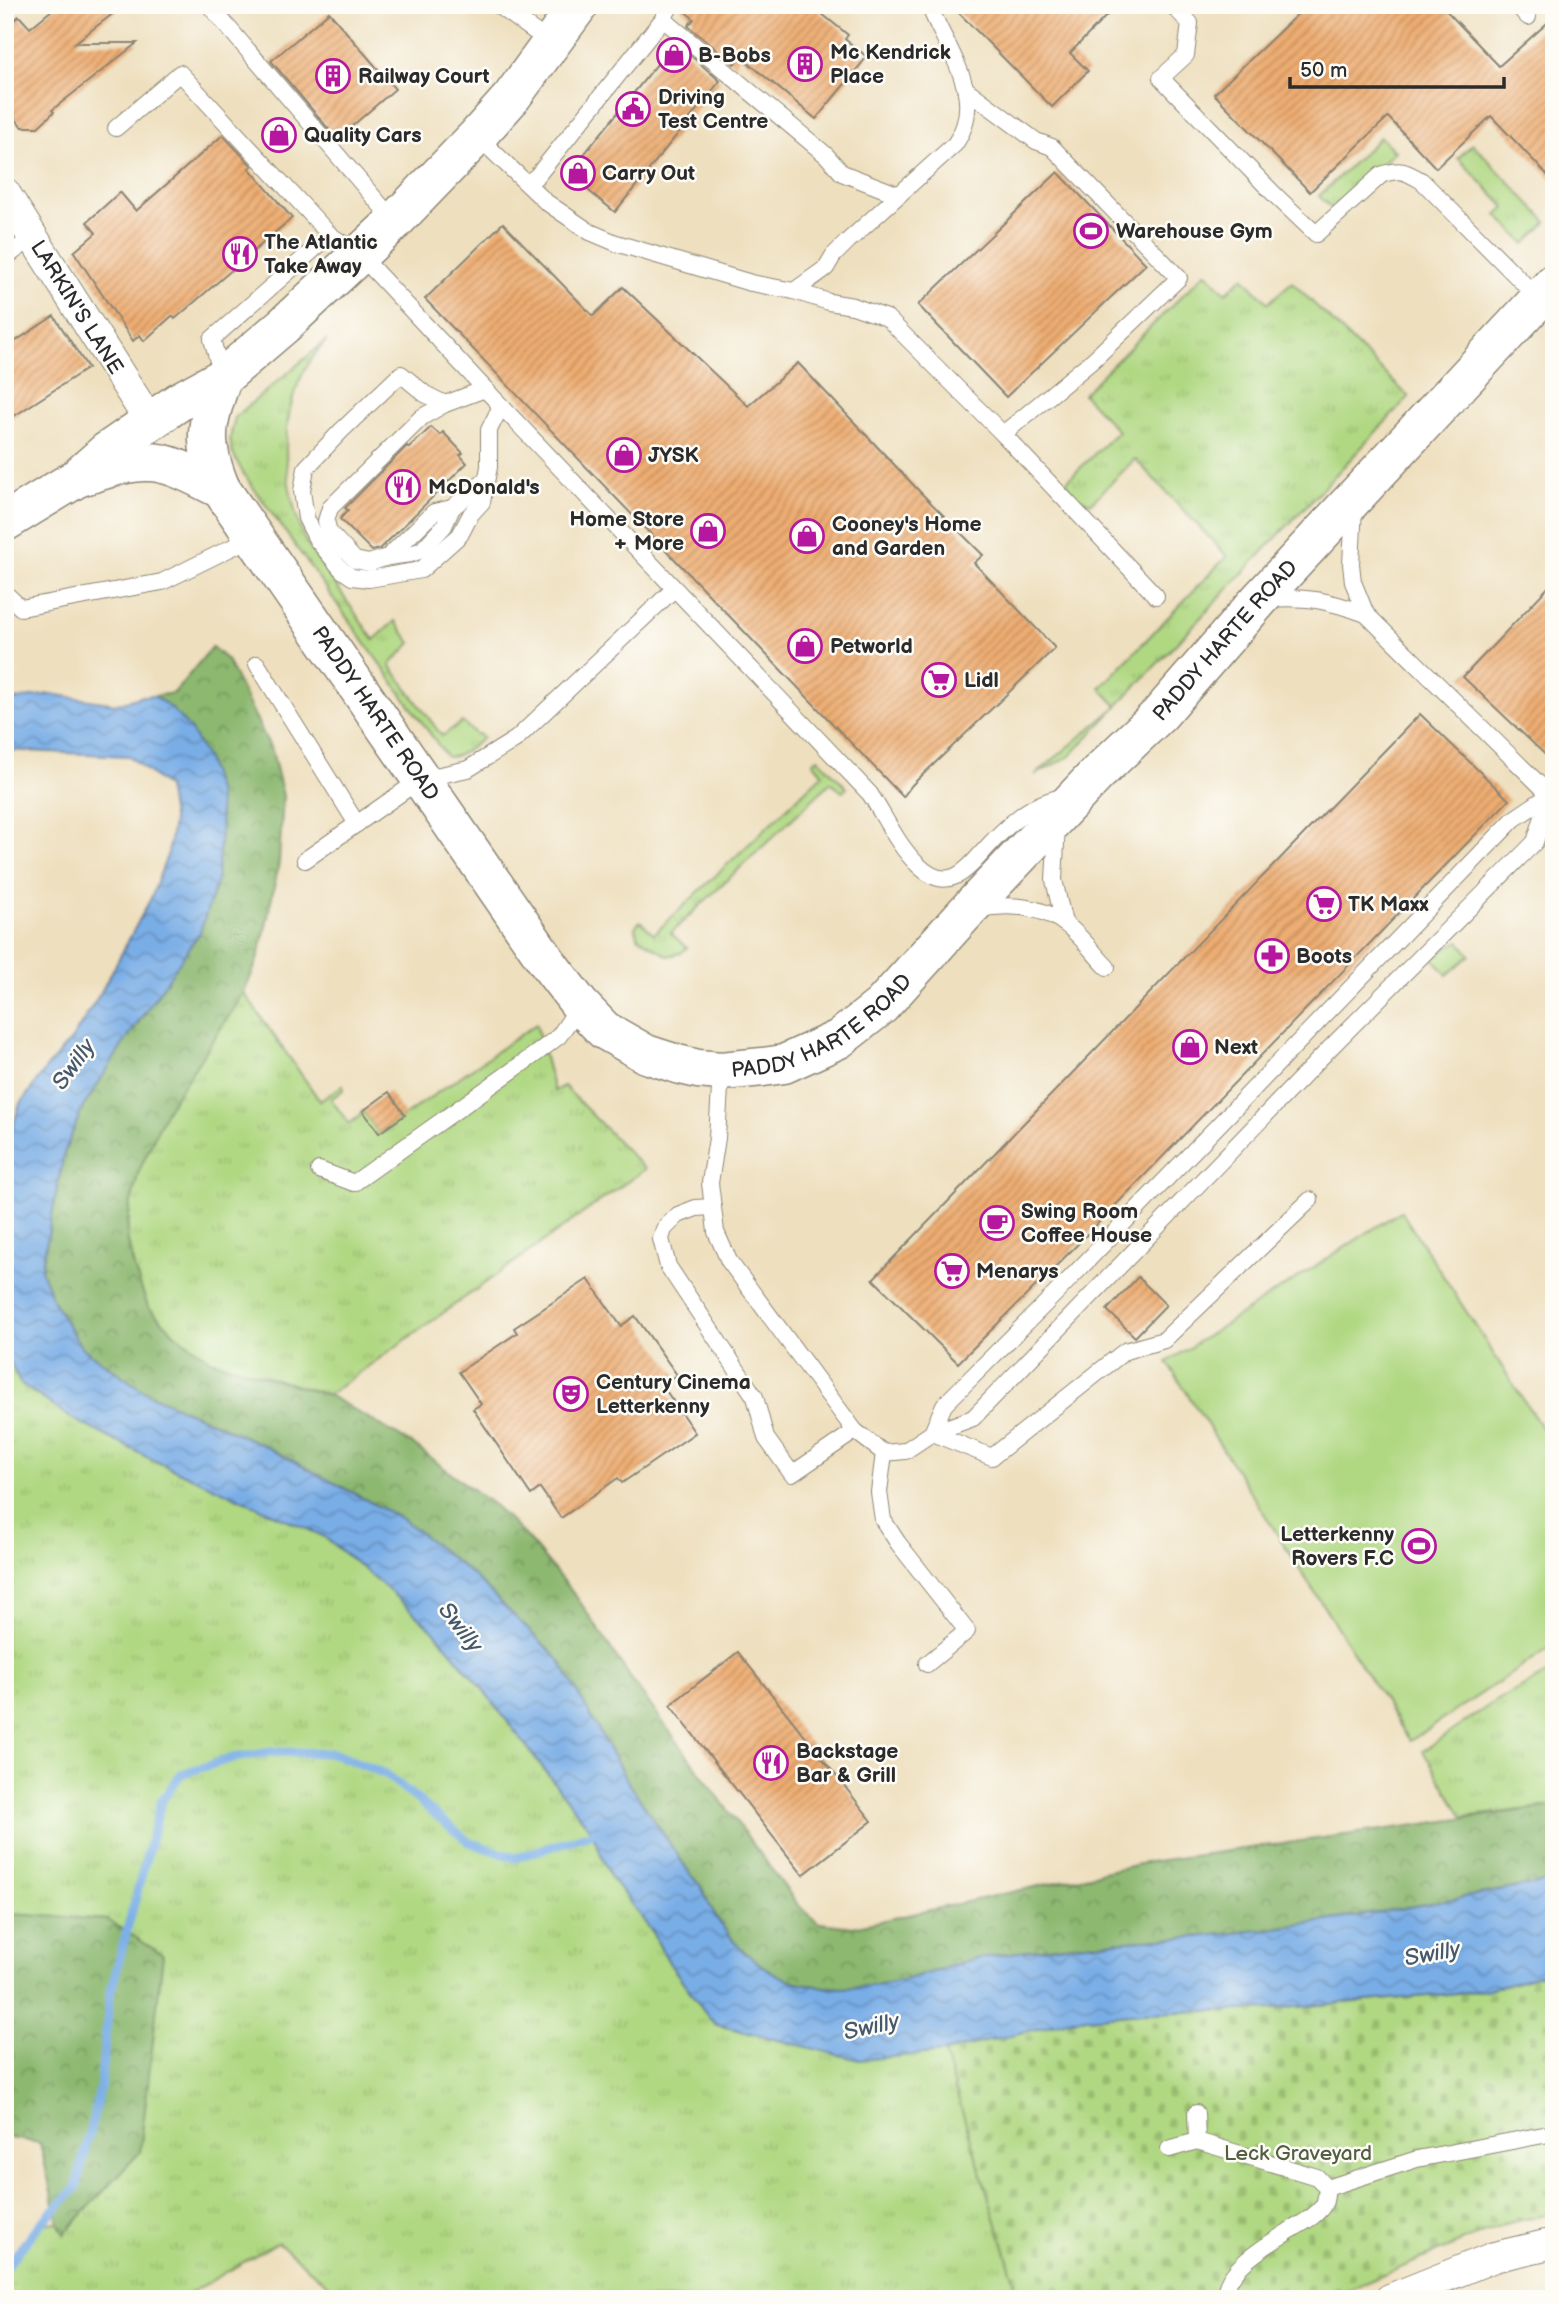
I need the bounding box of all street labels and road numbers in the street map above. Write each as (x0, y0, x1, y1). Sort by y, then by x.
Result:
street label: LARKIN'S LANE (25, 236, 128, 379)
street label: PADDY HARTE ROAD (1148, 555, 1303, 726)
street label: PADDY HARTE ROAD (306, 622, 444, 805)
street label: PADDY HARTE ROAD (730, 969, 917, 1083)

